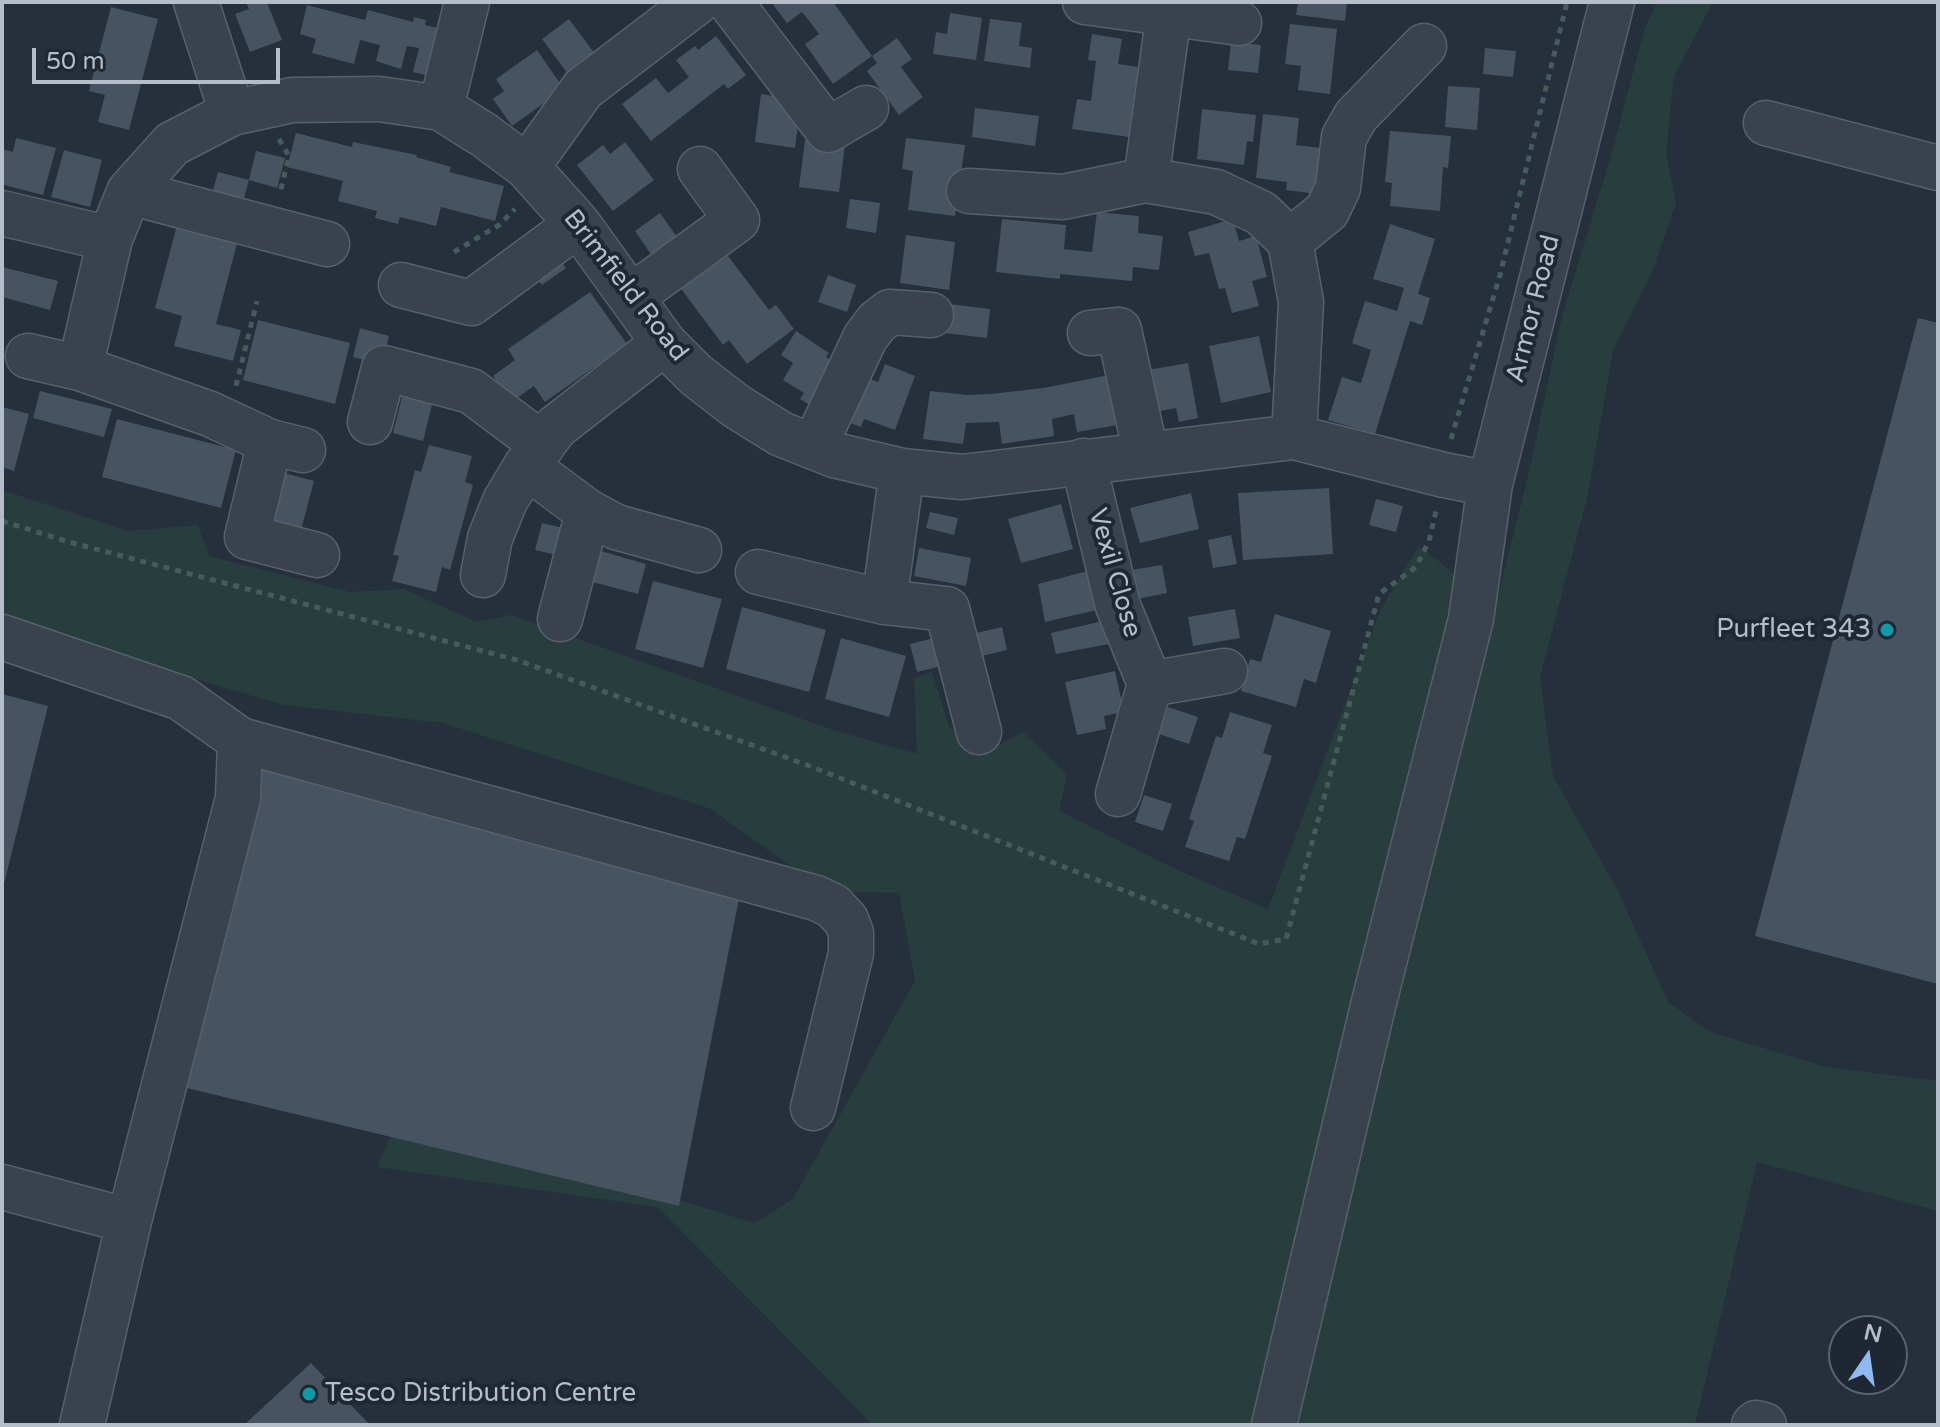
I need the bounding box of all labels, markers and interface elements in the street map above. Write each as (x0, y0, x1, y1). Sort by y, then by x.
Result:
scale bar (36, 32, 284, 82)
text: 50 m (46, 47, 104, 76)
street label: Brimfield Road (556, 204, 694, 368)
street label: Armor Road (1501, 232, 1567, 386)
street label: Vexil Close (1081, 505, 1147, 641)
place label: Purfleet 343 (1716, 614, 1871, 646)
marker: Purfleet 343 (1878, 621, 1896, 639)
north arrow (1828, 1315, 1908, 1395)
text: N (1861, 1319, 1884, 1348)
place label: Tesco Distribution Centre (325, 1378, 636, 1410)
marker: Tesco Distribution Centre (300, 1385, 318, 1403)

